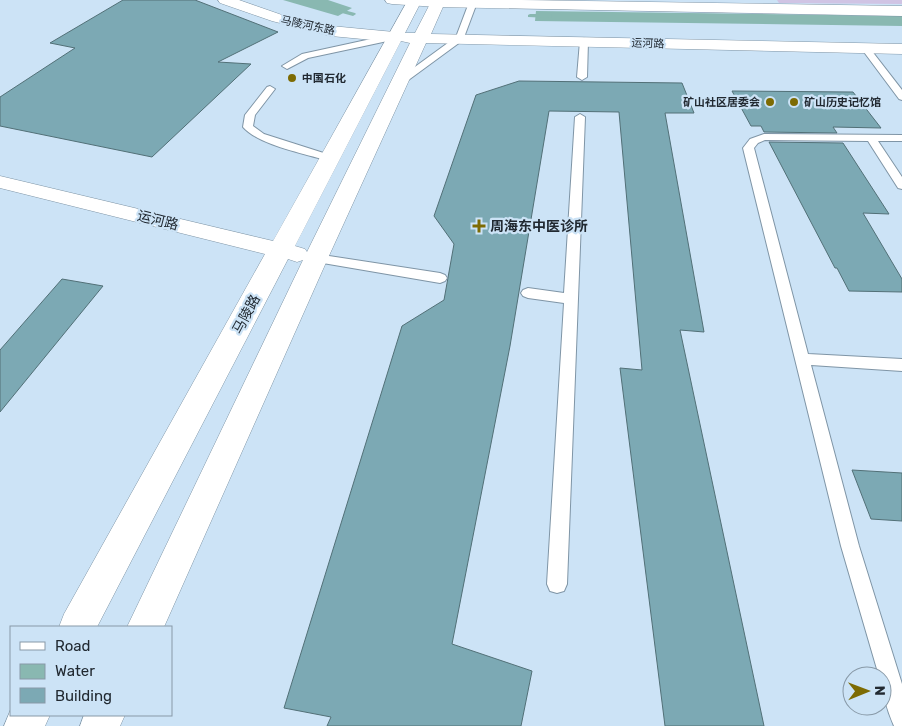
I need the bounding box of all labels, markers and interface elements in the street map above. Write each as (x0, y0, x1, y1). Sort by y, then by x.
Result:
street label: 马陵河东路 (280, 13, 336, 38)
street label: 运河路 (631, 36, 665, 51)
marker: 中国石化 (286, 72, 298, 84)
place label: 中国石化 (302, 72, 346, 85)
place label: 矿山社区居委会 (683, 96, 760, 109)
marker: 矿山社区居委会 (764, 96, 776, 108)
marker: 矿山历史记忆馆 (788, 96, 800, 108)
place label: 矿山历史记忆馆 (804, 96, 881, 109)
street label: 运河路 (135, 207, 180, 234)
place label: 周海东中医诊所 (490, 218, 588, 235)
marker: 周海东中医诊所 (472, 219, 486, 233)
street label: 马陵路 (229, 292, 264, 337)
legend (10, 626, 172, 716)
text: Road (55, 637, 91, 655)
text: Water (55, 662, 95, 680)
north arrow (842, 666, 892, 716)
text: N (871, 686, 888, 696)
text: Building (55, 687, 112, 705)

